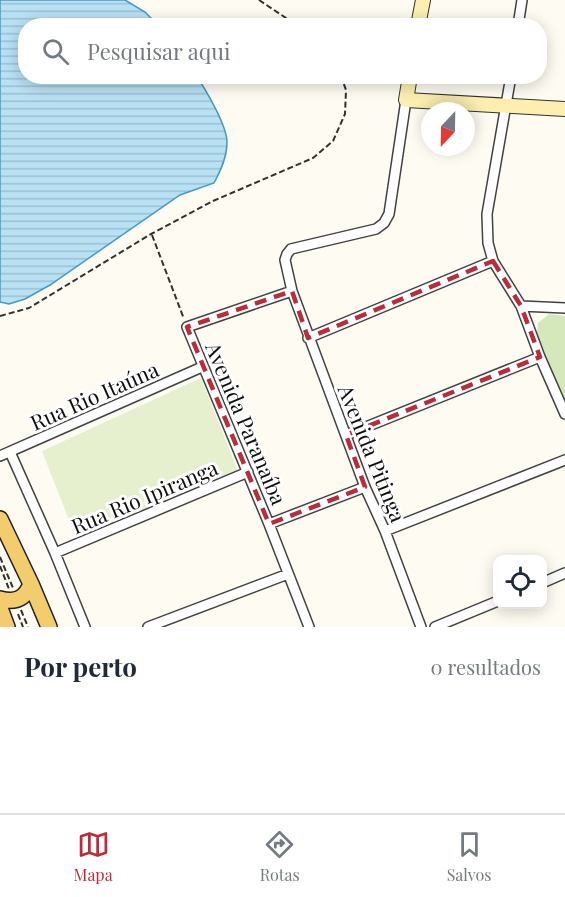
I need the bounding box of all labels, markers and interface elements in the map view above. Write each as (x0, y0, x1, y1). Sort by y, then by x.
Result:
search box (18, 18, 547, 84)
icon: search (39, 35, 72, 68)
text: Pesquisar aqui (87, 36, 230, 66)
north arrow (421, 102, 475, 156)
street label: Avenida Paranaíba (200, 336, 294, 509)
street label: Rua Rio Itaúna (25, 354, 163, 436)
street label: Avenida Pitinga (332, 379, 414, 526)
street label: Rua Rio Ipiranga (67, 452, 222, 539)
map controls (493, 555, 547, 609)
button: locate (493, 555, 547, 609)
text: Por perto (24, 649, 137, 684)
text: 0 resultados (431, 653, 541, 680)
tab: Mapa (74, 828, 113, 885)
tab: Rotas (260, 828, 300, 885)
tab: Salvos (447, 828, 491, 885)

